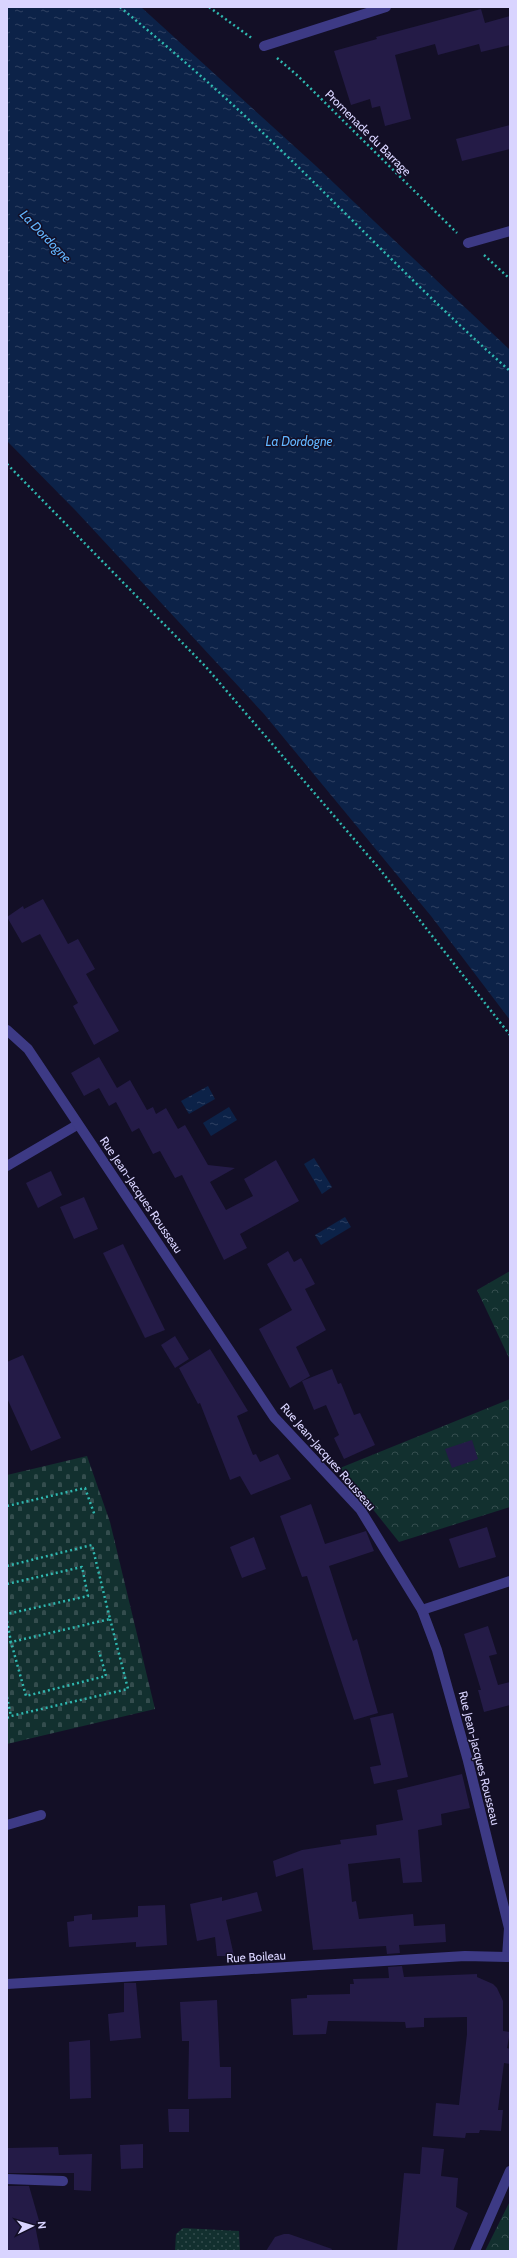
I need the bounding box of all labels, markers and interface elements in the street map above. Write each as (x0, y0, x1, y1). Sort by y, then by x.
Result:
street label: Promenade du Barrage (322, 86, 415, 179)
water label: La Dordogne (17, 206, 75, 266)
water label: La Dordogne (265, 433, 333, 449)
street label: Rue Jean-Jacques Rousseau (97, 1133, 186, 1256)
street label: Rue Jean-Jacques Rousseau (278, 1400, 379, 1514)
street label: Rue Jean-Jacques Rousseau (456, 1689, 503, 1826)
street label: Rue Boileau (226, 1947, 286, 1966)
north arrow (12, 2206, 52, 2246)
text: N (35, 2221, 49, 2230)

